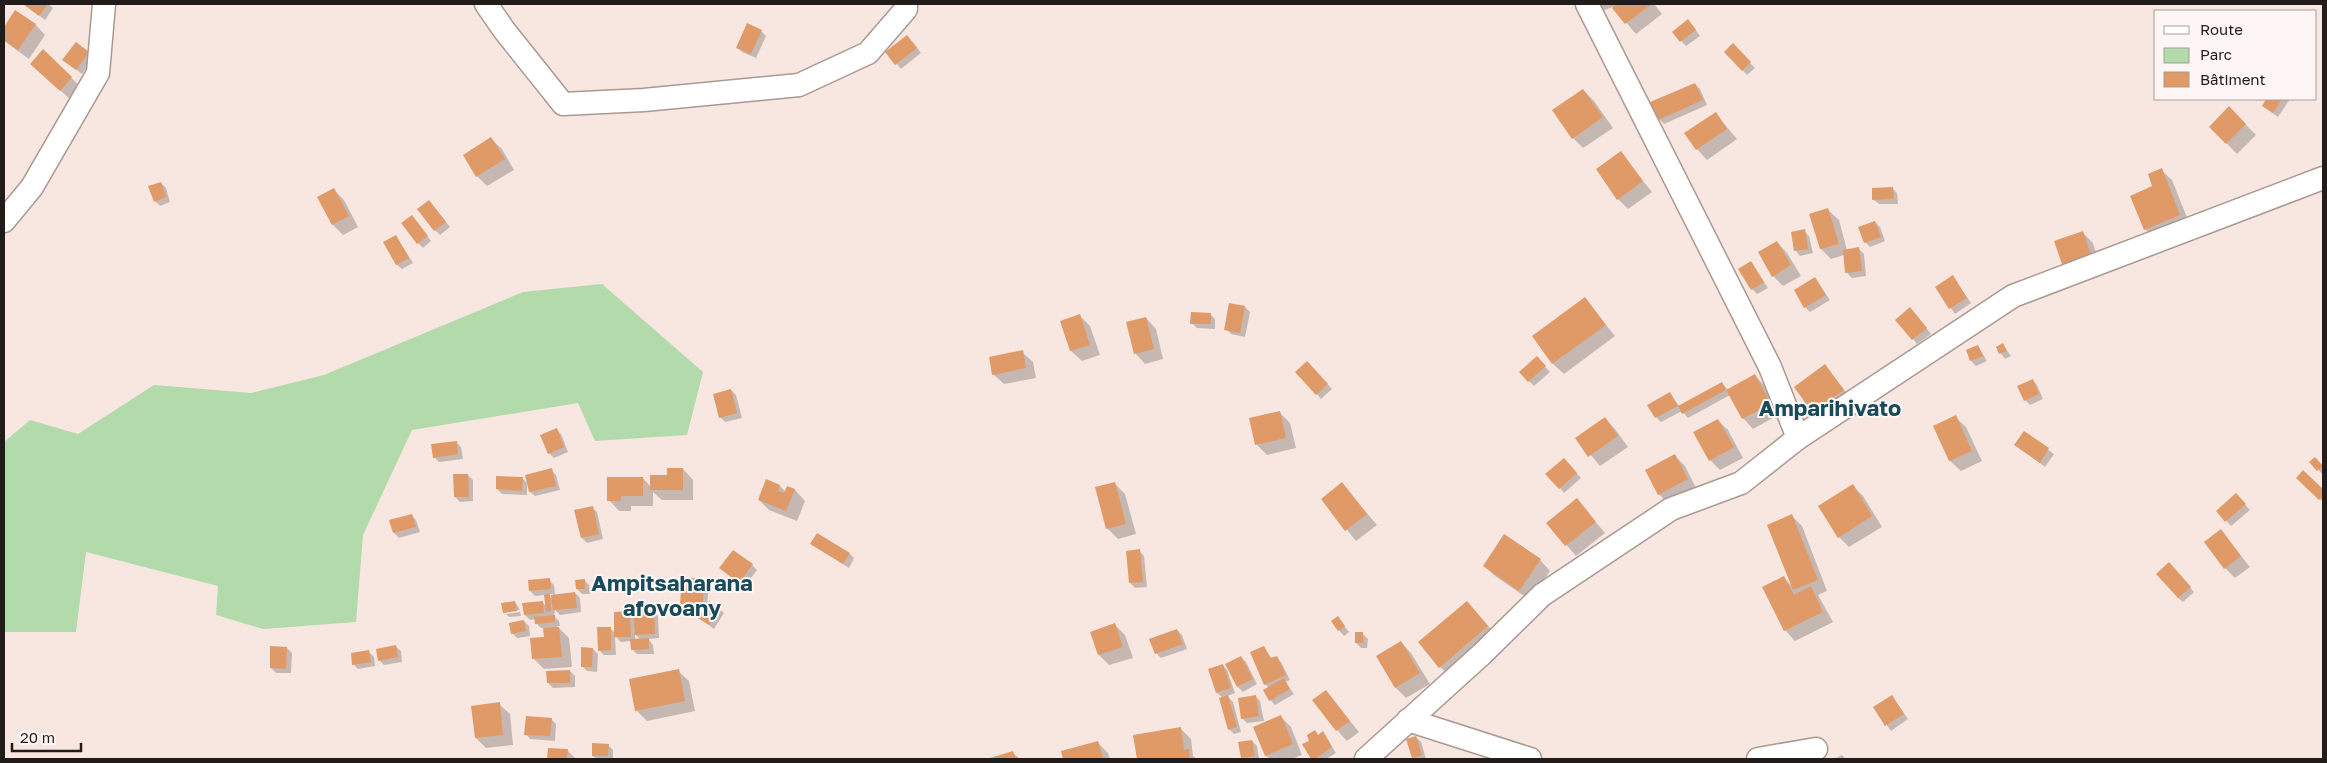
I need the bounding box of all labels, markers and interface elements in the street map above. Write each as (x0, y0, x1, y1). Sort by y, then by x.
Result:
legend (2154, 10, 2317, 100)
text: Route (2200, 20, 2243, 38)
text: Parc (2200, 45, 2232, 63)
text: Bâtiment (2200, 70, 2265, 88)
district label: Amparihivato (1759, 394, 1901, 421)
district label: Ampitsaharana afovoany (591, 569, 753, 621)
scale bar (12, 720, 81, 752)
text: 20 m (20, 728, 55, 746)

